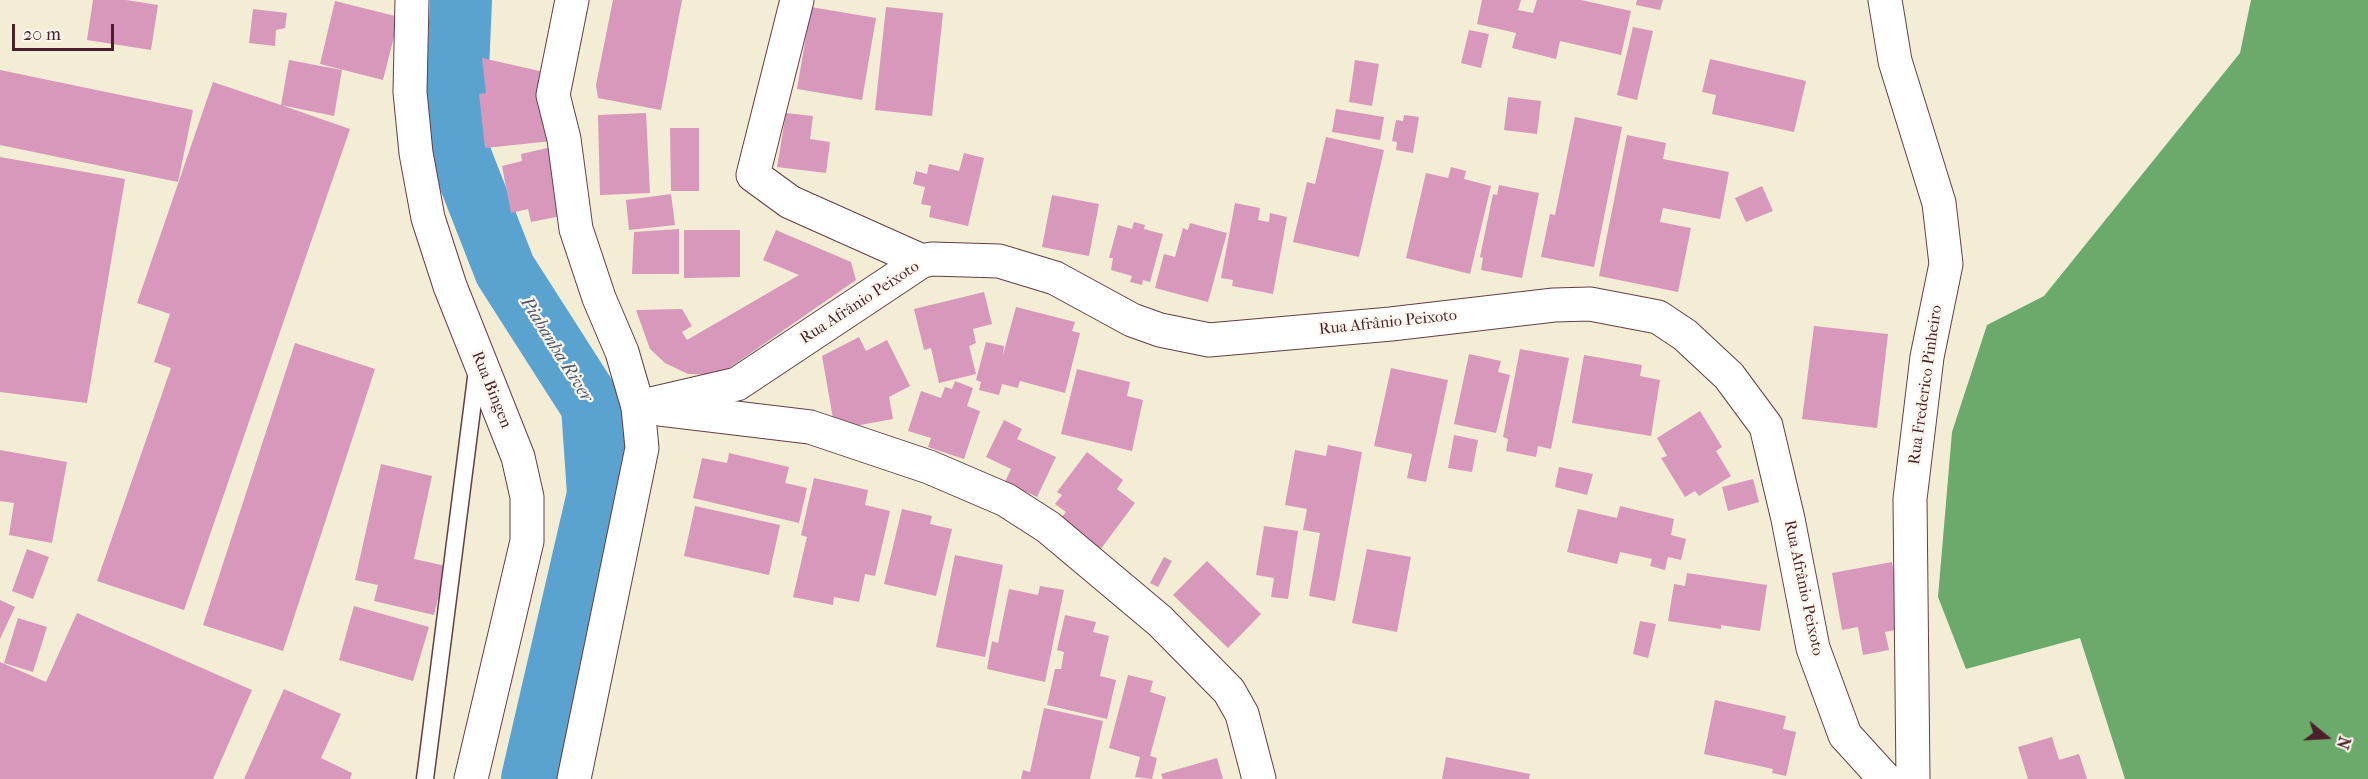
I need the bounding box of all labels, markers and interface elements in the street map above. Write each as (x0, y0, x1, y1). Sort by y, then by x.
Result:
scale bar (15, 12, 117, 50)
text: 20 m (23, 24, 61, 45)
street label: Rua Afrânio Peixoto (797, 257, 923, 349)
water label: Piabanha River (515, 294, 597, 406)
street label: Rua Frederico Pinheiro (1905, 304, 1947, 466)
street label: Rua Afrânio Peixoto (1318, 306, 1458, 340)
street label: Rua Bingen (467, 349, 515, 431)
street label: Rua Afrânio Peixoto (1779, 518, 1827, 658)
north arrow (2296, 707, 2356, 767)
text: N (2333, 734, 2355, 751)

